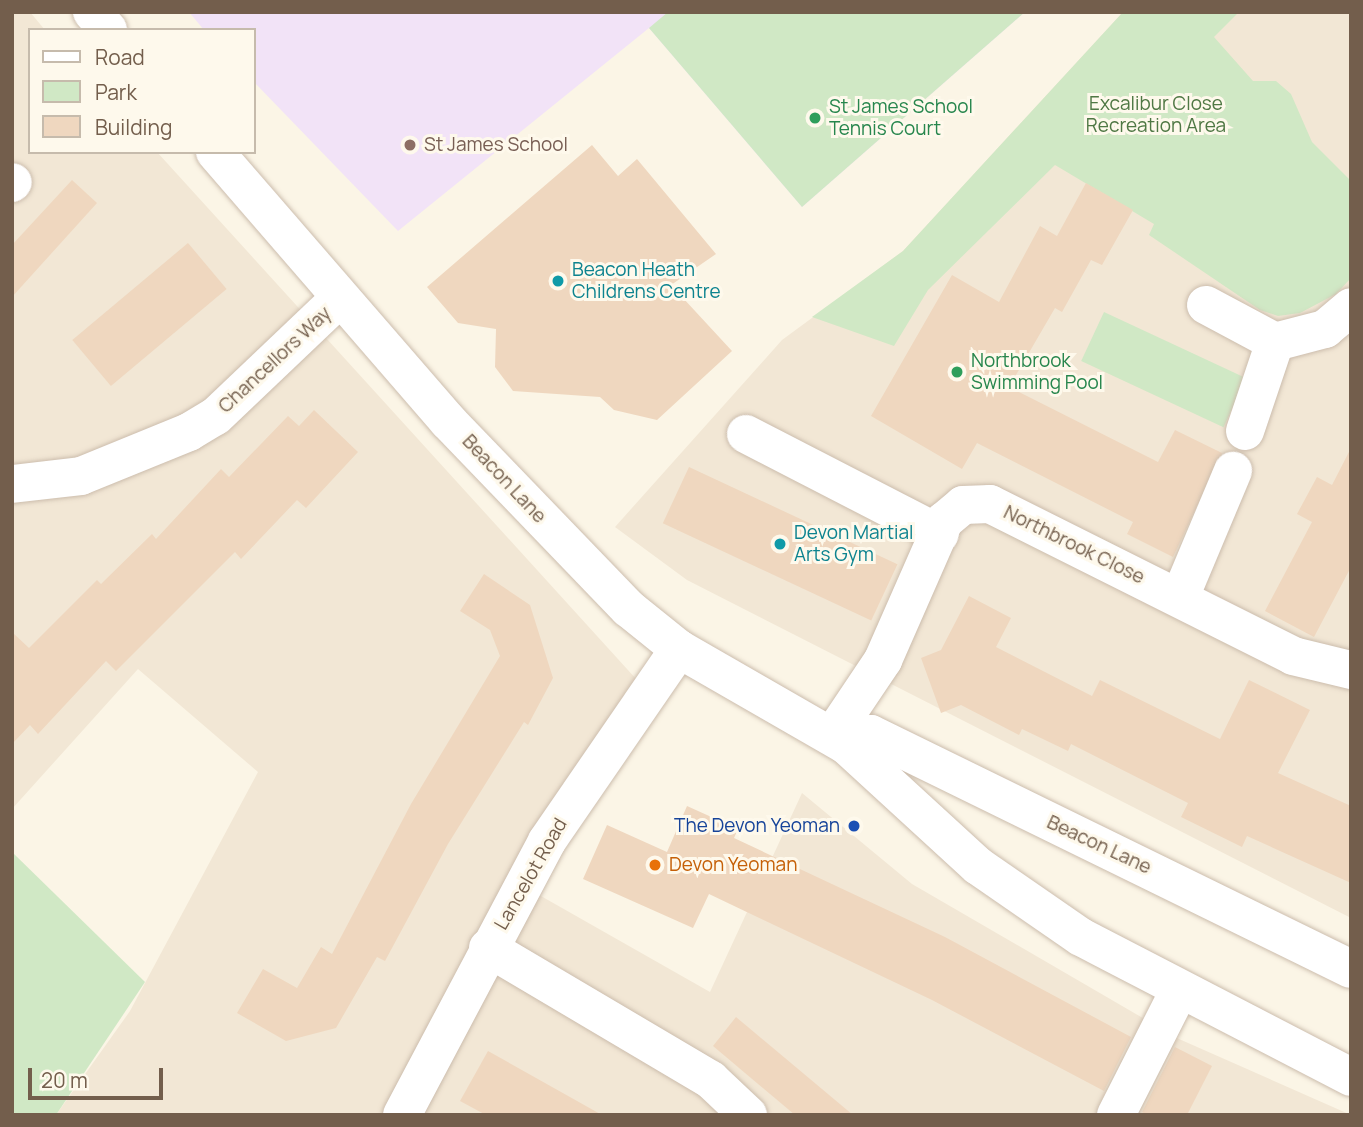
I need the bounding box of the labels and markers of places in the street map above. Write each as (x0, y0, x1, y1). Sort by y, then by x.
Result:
place label: St James School Tennis Court (829, 96, 973, 140)
marker: St James School Tennis Court (807, 110, 823, 126)
place label: St James School (424, 134, 568, 156)
marker: St James School (402, 137, 418, 153)
place label: Beacon Heath Childrens Centre (572, 259, 721, 303)
marker: Beacon Heath Childrens Centre (550, 273, 566, 289)
place label: Northbrook Swimming Pool (971, 350, 1103, 394)
marker: Northbrook Swimming Pool (949, 364, 965, 380)
place label: Devon Martial Arts Gym (794, 522, 913, 566)
marker: Devon Martial Arts Gym (772, 536, 788, 552)
place label: The Devon Yeoman (674, 815, 840, 837)
marker: The Devon Yeoman (846, 818, 862, 834)
place label: Devon Yeoman (669, 854, 797, 876)
marker: Devon Yeoman (647, 857, 663, 873)

